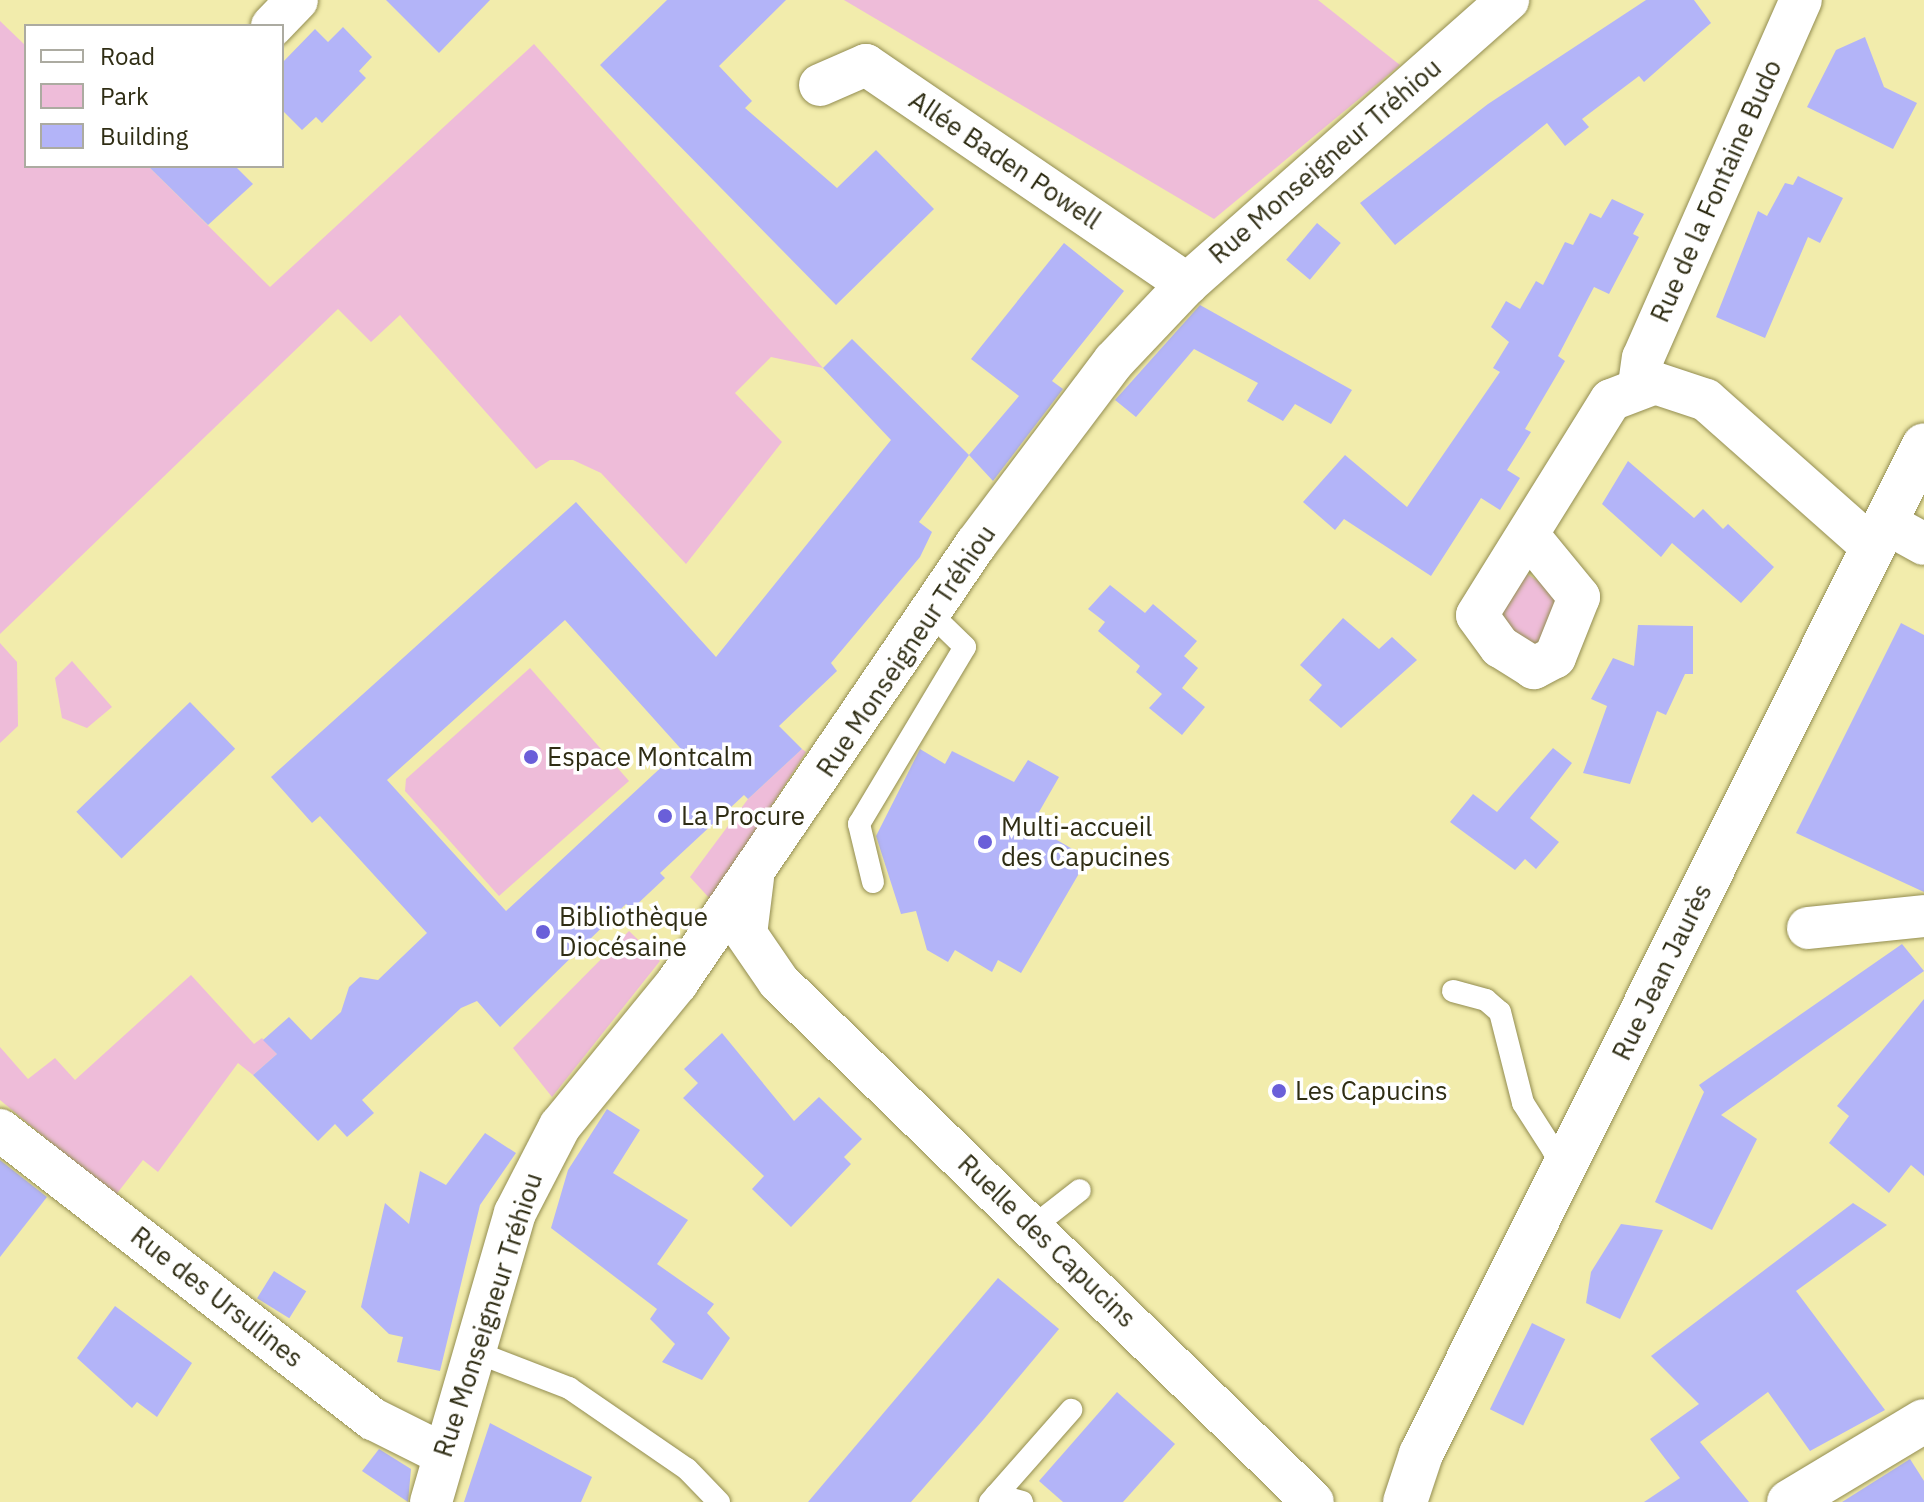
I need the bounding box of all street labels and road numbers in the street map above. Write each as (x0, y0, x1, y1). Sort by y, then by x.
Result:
street label: Rue Monseigneur Tréhiou (1203, 52, 1447, 270)
street label: Rue de la Fontaine Budo (1644, 55, 1788, 327)
street label: Allée Baden Powell (903, 84, 1107, 236)
street label: Rue Monseigneur Tréhiou (810, 519, 1002, 783)
street label: Rue Jean Jaurès (1606, 879, 1718, 1065)
street label: Ruelle des Capucins (952, 1148, 1142, 1334)
street label: Rue Monseigneur Tréhiou (427, 1169, 549, 1461)
street label: Rue des Ursulines (125, 1220, 309, 1374)

